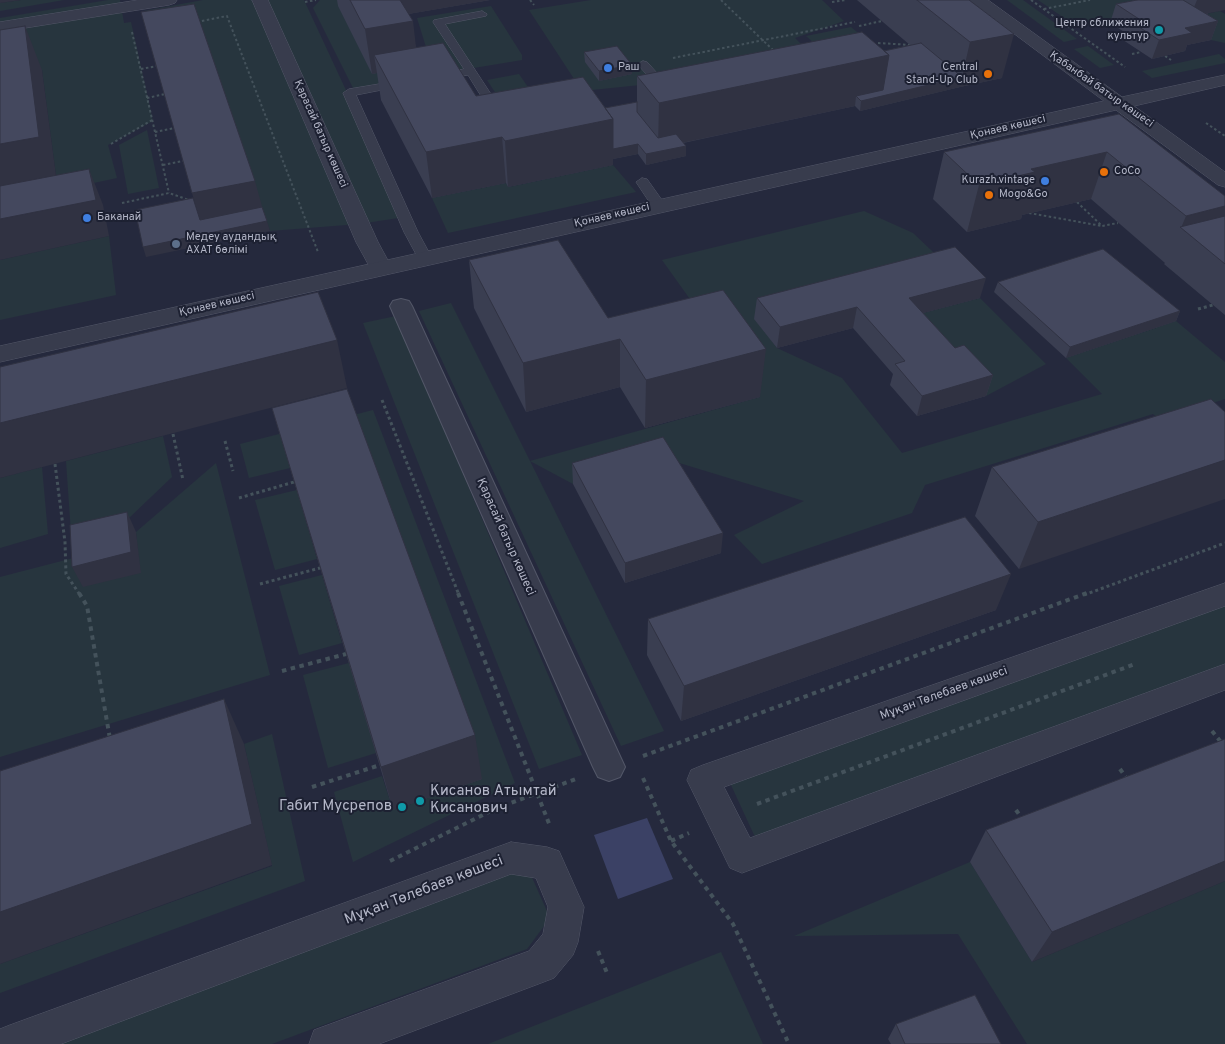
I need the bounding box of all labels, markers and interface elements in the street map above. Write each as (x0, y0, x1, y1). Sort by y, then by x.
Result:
place label: Центр сближения культур (1055, 17, 1149, 43)
marker: Центр сближения культур (1153, 24, 1165, 36)
street label: Қабанбай батыр көшесі (1046, 49, 1156, 131)
place label: Раш (618, 61, 640, 75)
place label: Central Stand-Up Club (906, 61, 978, 87)
marker: Раш (602, 62, 614, 74)
marker: Central Stand-Up Club (982, 68, 994, 80)
street label: Қарасай батыр көшесі (290, 78, 350, 190)
street label: Қонаев көшесі (969, 113, 1047, 143)
place label: CoCo (1114, 165, 1141, 179)
marker: CoCo (1098, 166, 1110, 178)
place label: Kurazh.vintage (962, 174, 1035, 188)
marker: Kurazh.vintage (1039, 175, 1051, 187)
place label: Mogo&Go (999, 188, 1048, 202)
marker: Mogo&Go (983, 189, 995, 201)
street label: Қонаев көшесі (573, 201, 651, 231)
place label: Баканай (97, 211, 141, 225)
marker: Баканай (81, 212, 93, 224)
place label: Медеу аудандық АХАТ бөлімі (186, 231, 277, 257)
marker: Медеу аудандық АХАТ бөлімі (170, 238, 182, 250)
street label: Қонаев көшесі (178, 290, 256, 320)
street label: Қарасай батыр көшесі (473, 476, 537, 598)
street label: Мұқан Төлебаев көшесі (878, 664, 1010, 724)
place label: Кисанов Атымтай Кисанович (430, 783, 557, 818)
marker: Кисанов Атымтай Кисанович (414, 795, 426, 807)
place label: Габит Мусрепов (279, 798, 392, 816)
marker: Габит Мусрепов (396, 801, 408, 813)
street label: Мұқан Төлебаев көшесі (342, 852, 506, 930)

